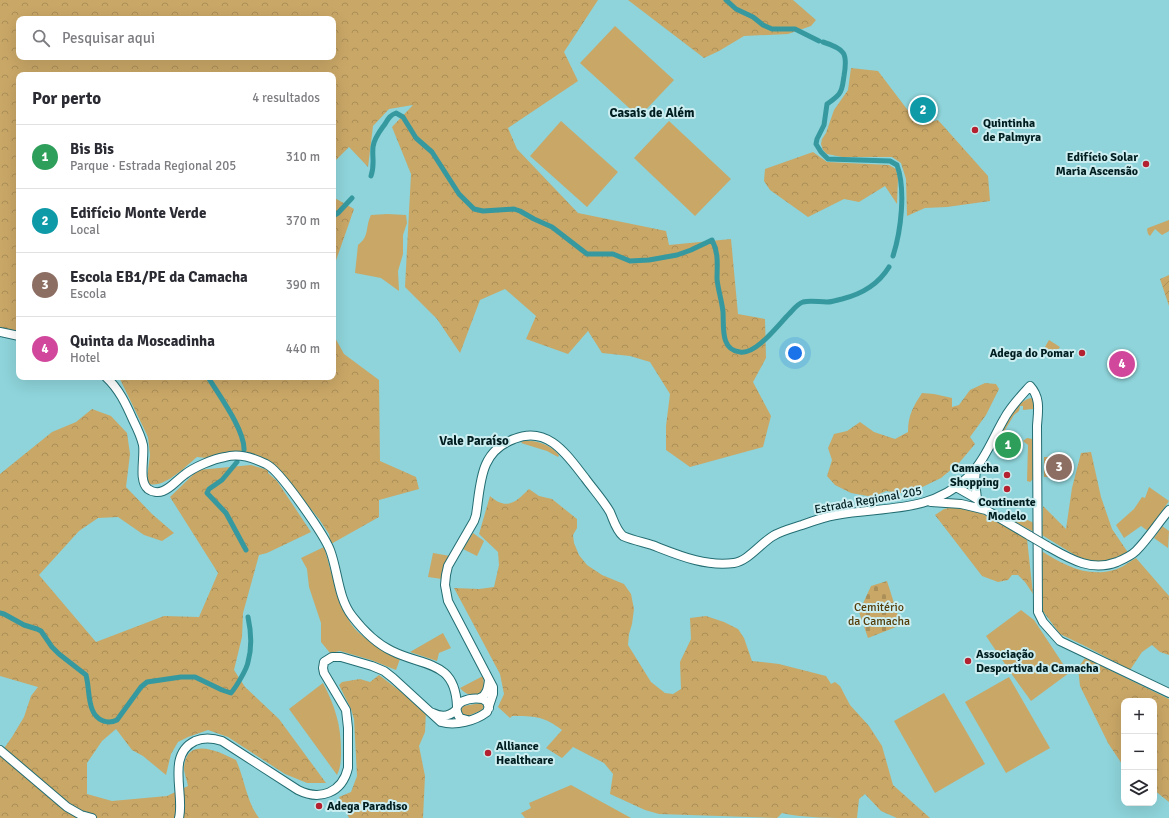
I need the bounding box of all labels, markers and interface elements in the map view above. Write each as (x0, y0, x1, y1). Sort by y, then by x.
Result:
search box (16, 16, 336, 60)
icon: search (30, 27, 52, 49)
text: Pesquisar aqui (62, 29, 155, 47)
text: Por perto (32, 88, 101, 109)
text: 4 resultados (252, 90, 320, 106)
pin: 2 (910, 95, 936, 125)
district label: Casais de Além (610, 105, 695, 121)
place label: Quintinha de Palmyra (983, 116, 1041, 145)
marker: Quintinha de Palmyra (970, 125, 980, 135)
text: Bis Bis (70, 140, 114, 158)
text: 1 (41, 149, 49, 165)
text: 310 m (286, 149, 320, 165)
place label: Edifício Solar Maria Ascensão (1056, 150, 1138, 179)
text: Parque · Estrada Regional 205 (70, 158, 236, 174)
marker: Edifício Solar Maria Ascensão (1141, 159, 1151, 169)
text: Edifício Monte Verde (70, 204, 206, 222)
text: 2 (41, 213, 49, 229)
text: 370 m (286, 213, 320, 229)
text: Local (70, 222, 100, 238)
text: Escola EB1/PE da Camacha (70, 268, 248, 286)
text: 3 (41, 277, 49, 293)
text: 390 m (286, 277, 320, 293)
text: Escola (70, 286, 106, 302)
text: Quinta da Moscadinha (70, 332, 215, 350)
text: 4 (41, 341, 49, 357)
text: 440 m (286, 341, 320, 357)
your location (785, 343, 805, 363)
place label: Adega do Pomar (990, 346, 1074, 361)
marker: Adega do Pomar (1077, 348, 1087, 358)
pin: 4 (1109, 349, 1135, 379)
text: Hotel (70, 350, 100, 366)
pin: 1 (995, 430, 1021, 460)
district label: Vale Paraíso (439, 433, 509, 449)
pin: 3 (1046, 452, 1072, 482)
place label: Camacha Shopping (950, 461, 1000, 490)
marker: Camacha Shopping (1002, 470, 1012, 480)
street label: Estrada Regional 205 (813, 484, 923, 517)
marker: Continente Modelo (1002, 484, 1012, 494)
place label: Continente Modelo (978, 495, 1036, 524)
park label: Cemitério da Camacha (848, 600, 910, 629)
place label: Associação Desportiva da Camacha (976, 647, 1099, 676)
marker: Associação Desportiva da Camacha (963, 656, 973, 666)
map controls (1121, 698, 1157, 806)
button: + (1121, 698, 1157, 734)
button: − (1121, 734, 1157, 770)
place label: Alliance Healthcare (496, 739, 553, 768)
marker: Alliance Healthcare (483, 748, 493, 758)
button: layers (1121, 770, 1157, 806)
place label: Adega Paradiso (327, 799, 408, 814)
marker: Adega Paradiso (314, 801, 324, 811)

